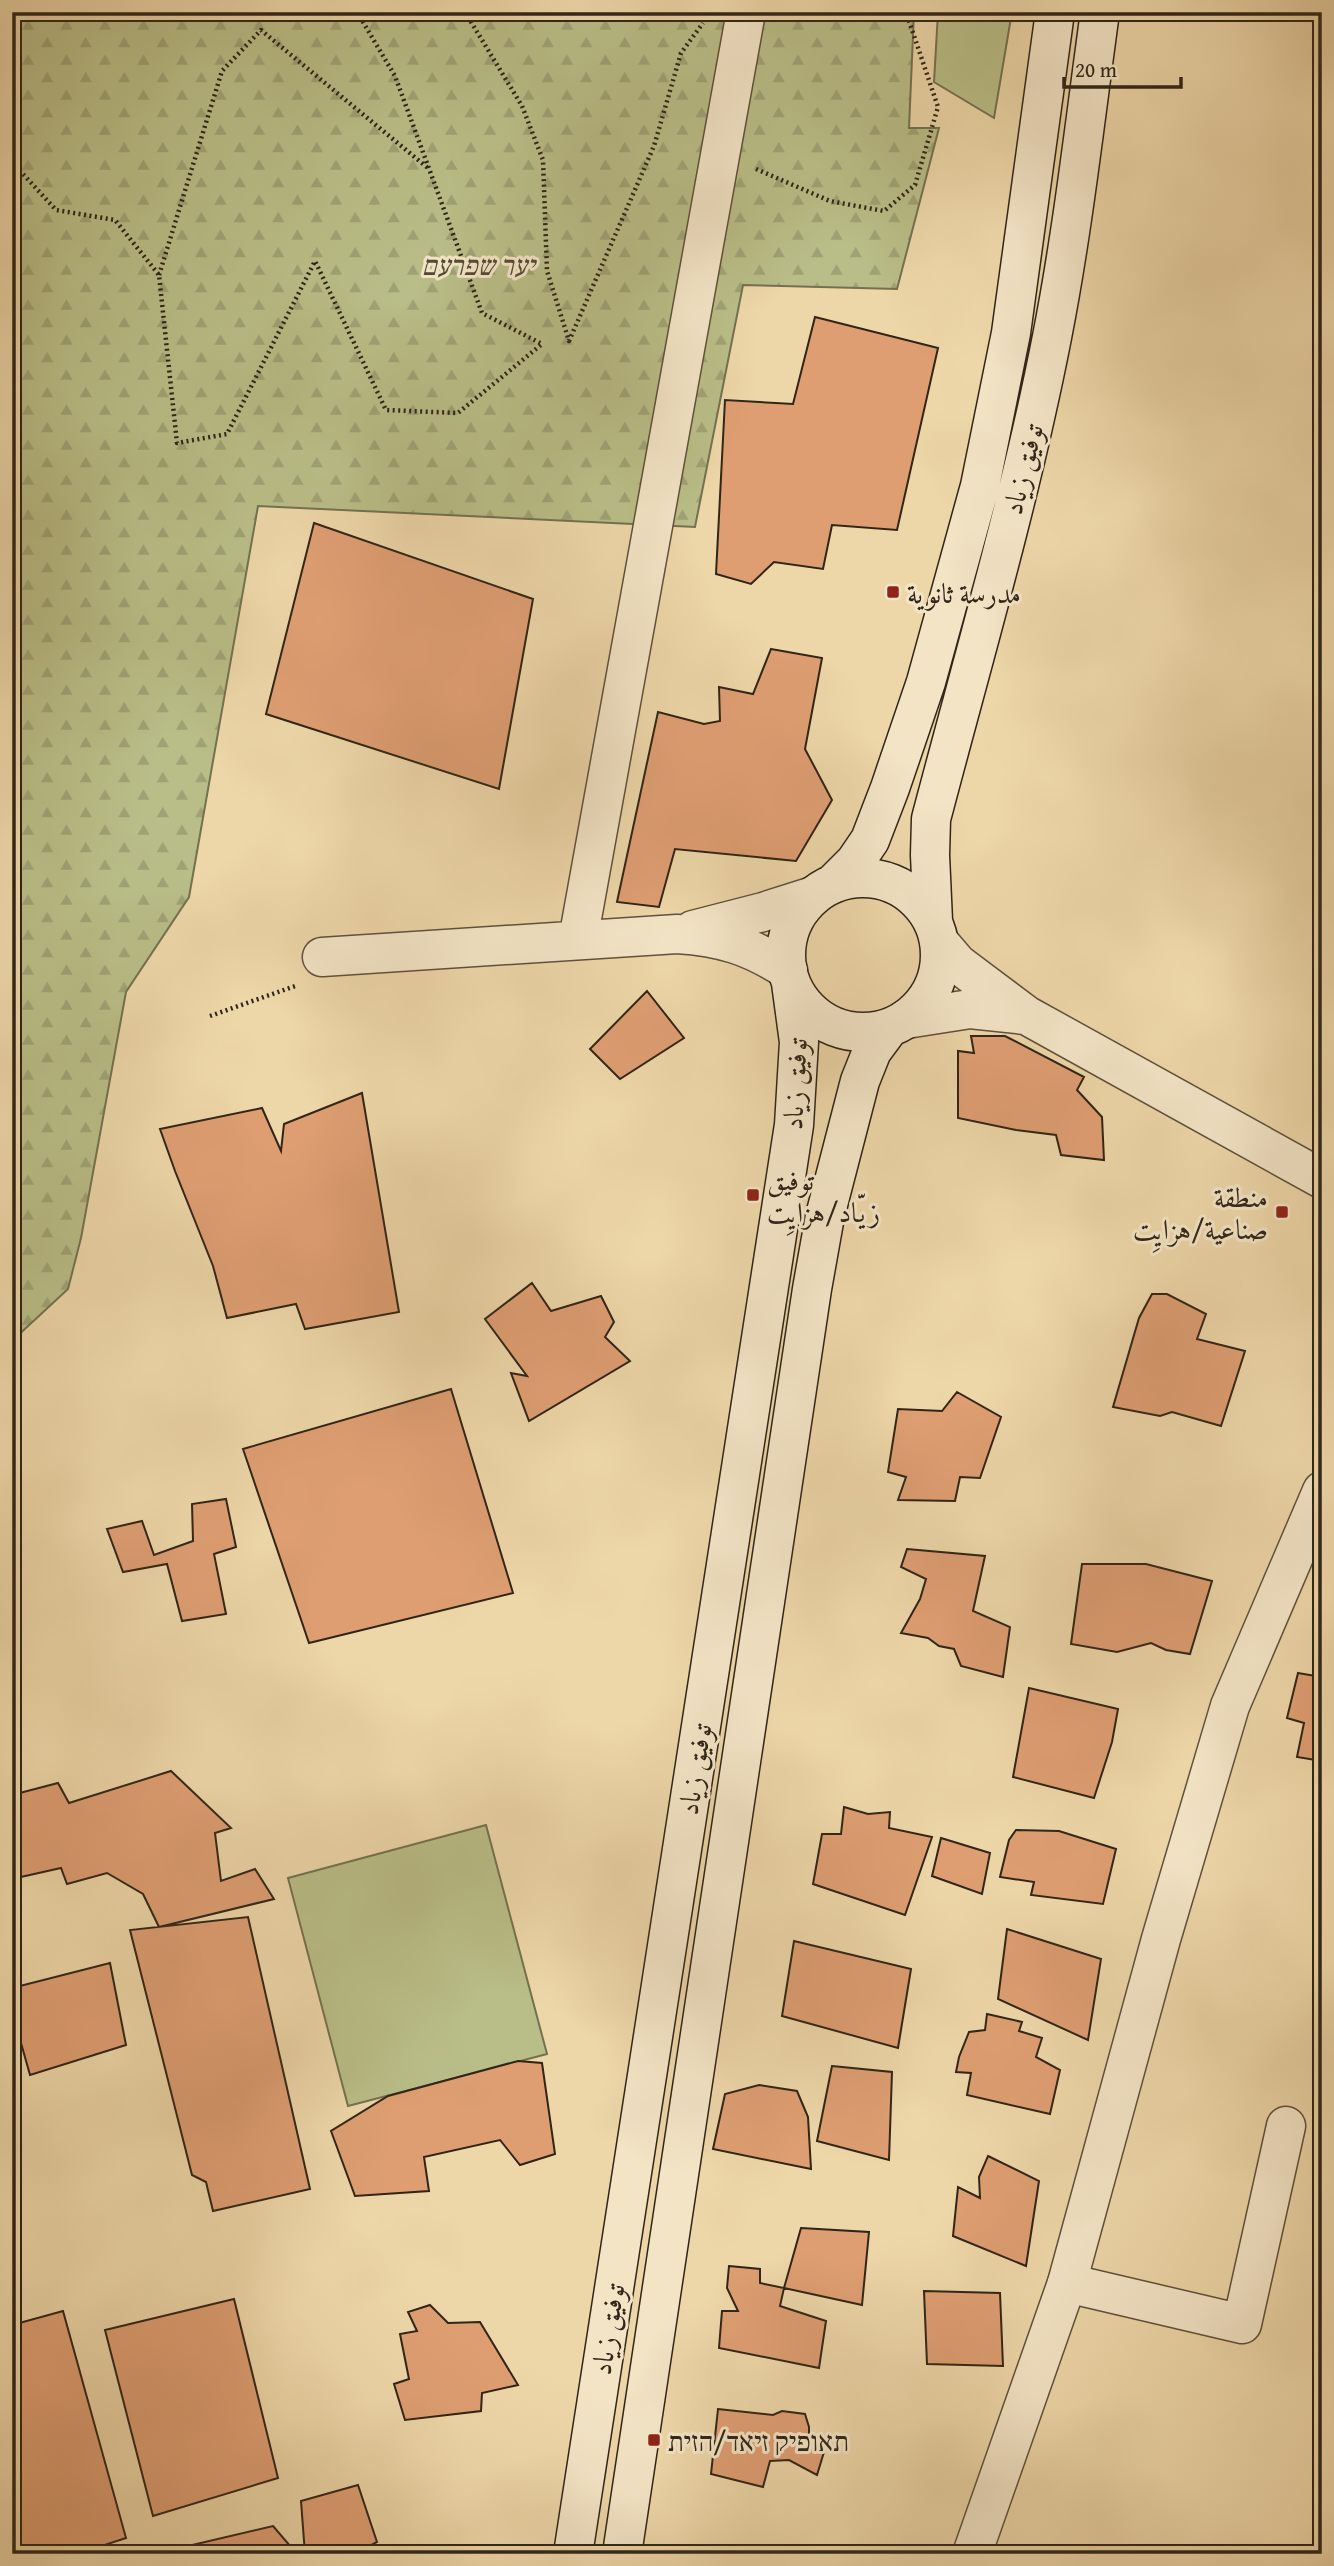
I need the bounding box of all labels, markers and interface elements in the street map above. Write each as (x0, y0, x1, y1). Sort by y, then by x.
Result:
scale bar (1064, 46, 1182, 90)
text: 20 m (1075, 54, 1117, 85)
park label: יער שפרעם (422, 244, 538, 285)
street label: توفيق زياد (991, 419, 1053, 519)
place label: مدرسة ثانوية (907, 572, 1021, 613)
marker: مدرسة ثانوية (885, 584, 901, 600)
street label: توفيق زياد (771, 1036, 817, 1131)
place label: توفيق زيّاد/هزايِت (767, 1159, 880, 1236)
place label: منطقة صناعية/هزايِت (1133, 1176, 1268, 1253)
marker: توفيق زيّاد/هزايِت (745, 1187, 761, 1203)
marker: منطقة صناعية/هزايِت (1274, 1204, 1290, 1220)
street label: توفيق زياد (667, 1720, 722, 1818)
street label: توفيق زياد (580, 2280, 635, 2378)
place label: תאופיק זיאד/הזית (668, 2420, 849, 2461)
marker: תאופיק זיאד/הזית (646, 2432, 662, 2448)

